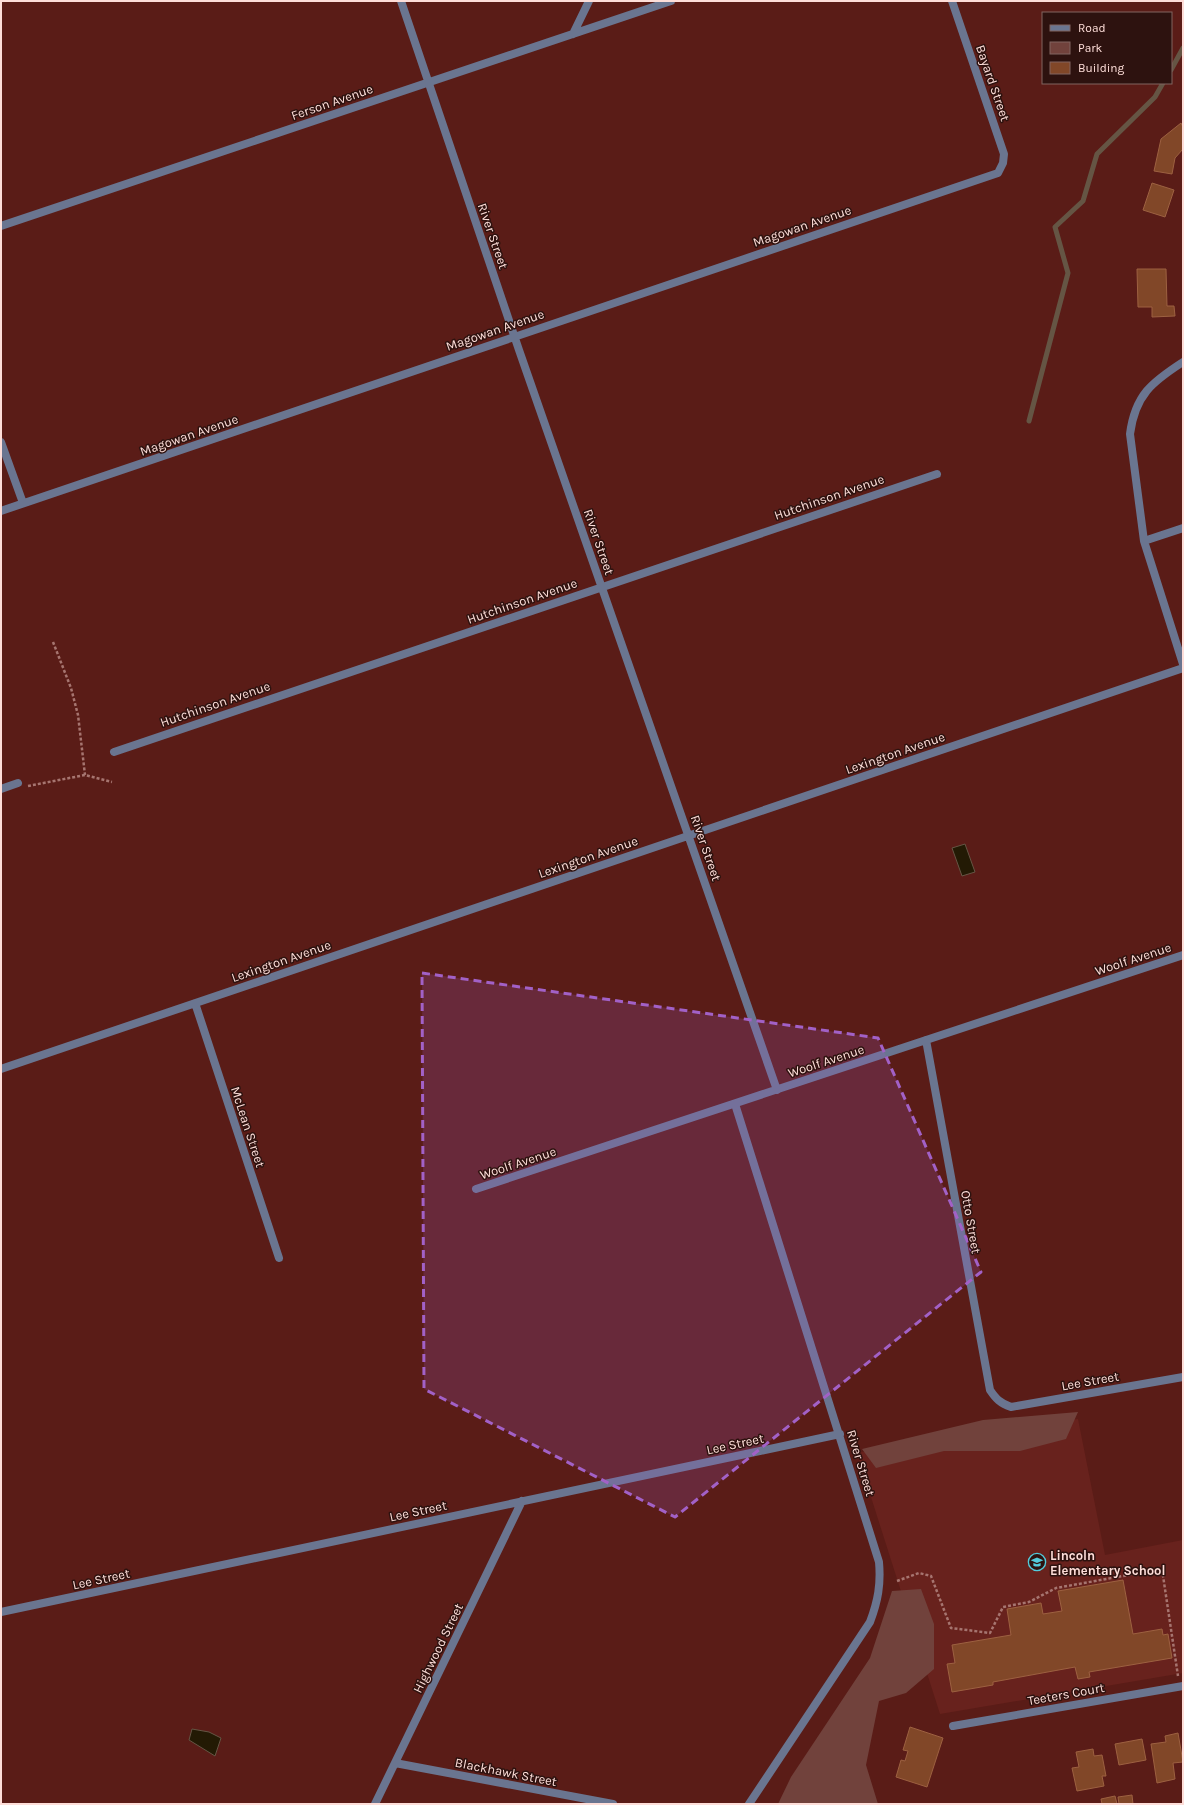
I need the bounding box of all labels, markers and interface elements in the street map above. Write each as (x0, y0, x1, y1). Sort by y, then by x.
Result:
legend (1042, 12, 1172, 84)
text: Road (1078, 21, 1106, 35)
text: Park (1078, 41, 1103, 55)
street label: Bayard Street (973, 43, 1013, 123)
text: Building (1078, 61, 1125, 75)
street label: Ferson Avenue (289, 81, 375, 123)
street label: River Street (475, 201, 511, 271)
street label: Magowan Avenue (751, 202, 853, 250)
street label: Magowan Avenue (444, 306, 546, 354)
street label: Magowan Avenue (138, 411, 240, 459)
street label: Hutchinson Avenue (772, 471, 886, 523)
street label: River Street (581, 507, 617, 577)
street label: Hutchinson Avenue (465, 575, 579, 627)
street label: Hutchinson Avenue (158, 678, 272, 730)
street label: Lexington Avenue (843, 729, 947, 777)
street label: River Street (688, 813, 724, 883)
street label: Lexington Avenue (536, 833, 640, 881)
street label: Lexington Avenue (229, 937, 333, 985)
street label: Woolf Avenue (1093, 940, 1173, 978)
street label: Woolf Avenue (786, 1042, 866, 1080)
street label: McLean Street (228, 1085, 268, 1169)
street label: Woolf Avenue (478, 1144, 558, 1182)
street label: Otto Street (958, 1189, 984, 1255)
street label: Lee Street (1060, 1369, 1120, 1393)
street label: River Street (844, 1428, 878, 1498)
street label: Lee Street (705, 1431, 765, 1457)
street label: Lee Street (388, 1498, 448, 1524)
place label: Lincoln Elementary School (1050, 1548, 1165, 1578)
school or university icon: Lincoln Elementary School (1027, 1552, 1047, 1572)
street label: Lee Street (71, 1566, 131, 1592)
street label: Highwood Street (410, 1601, 466, 1695)
street label: Teeters Court (1026, 1680, 1106, 1708)
street label: Blackhawk Street (454, 1755, 558, 1789)

